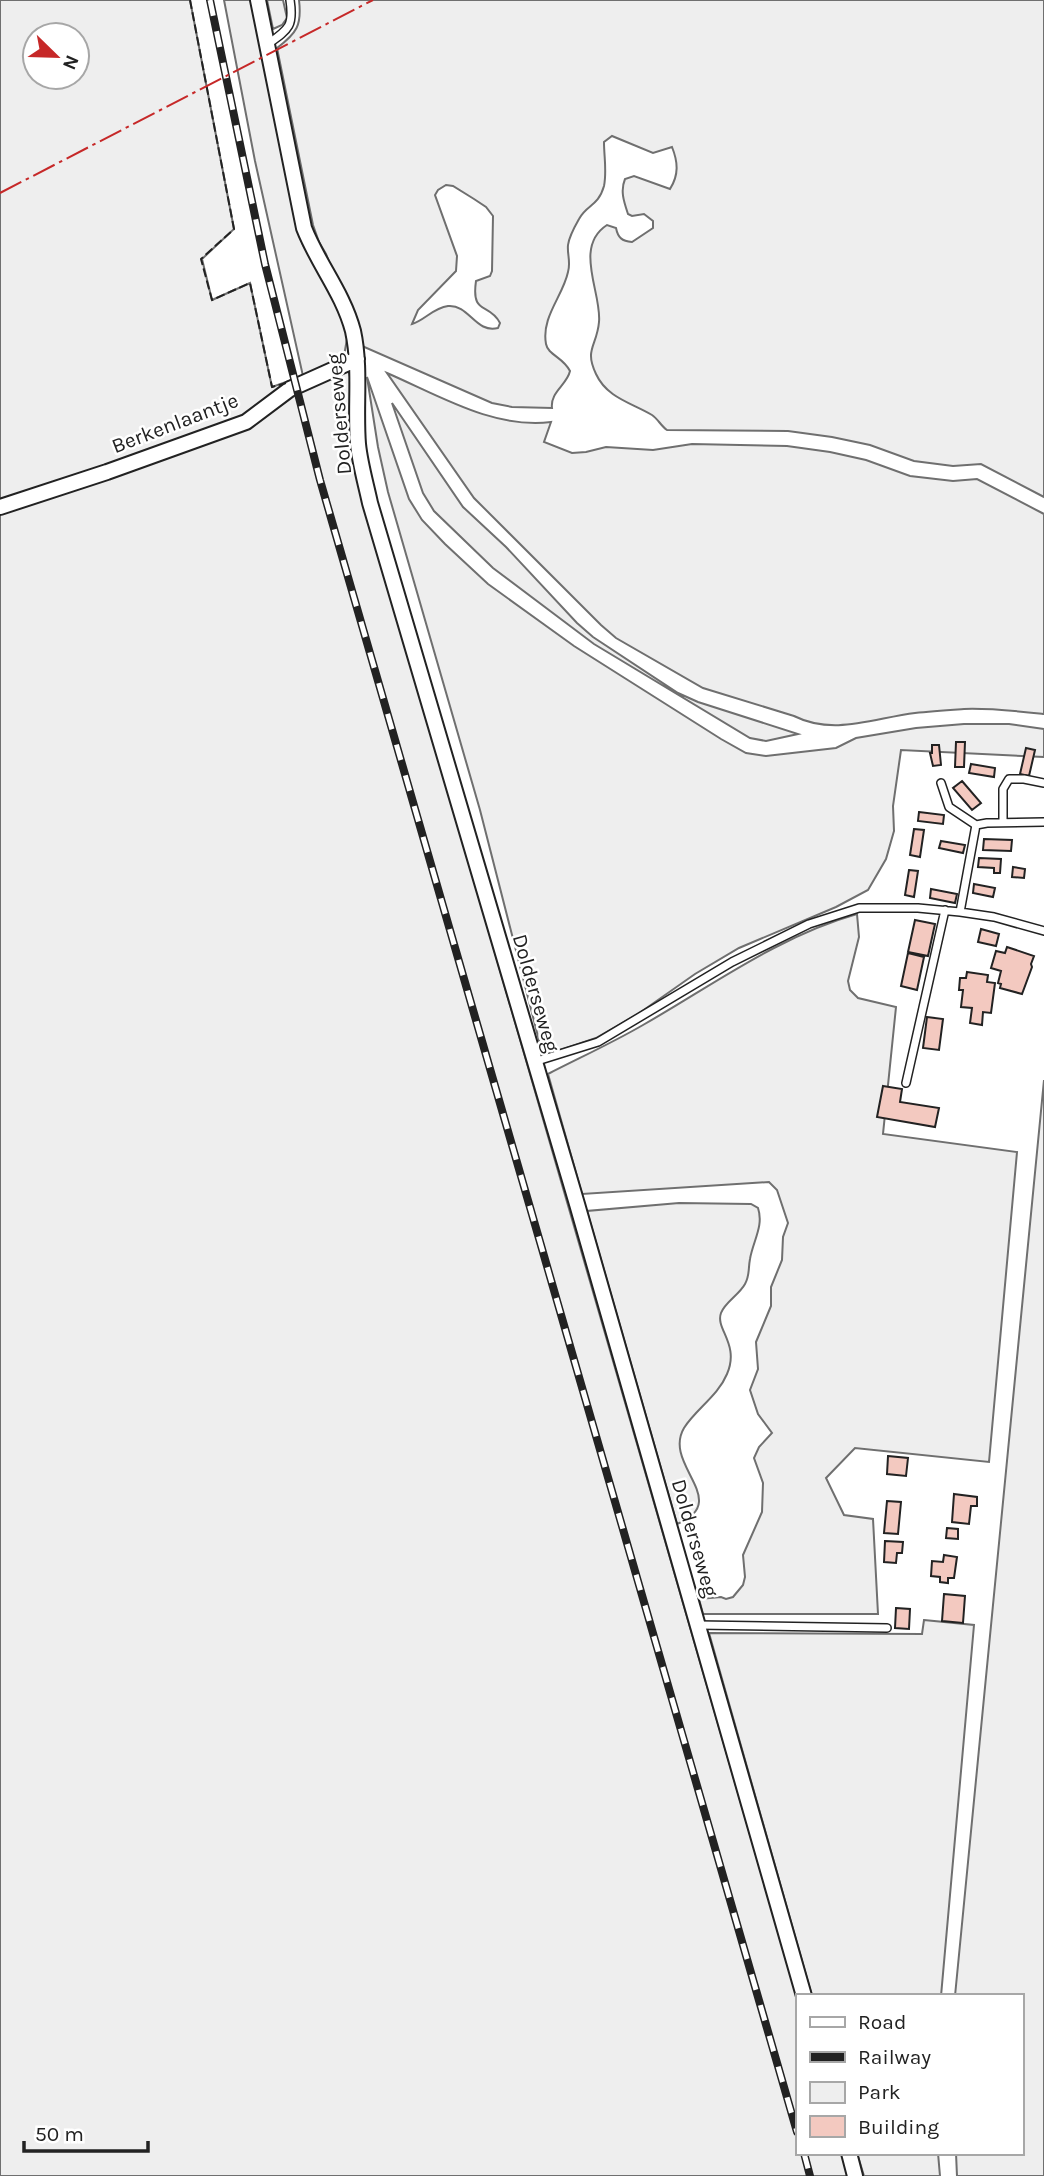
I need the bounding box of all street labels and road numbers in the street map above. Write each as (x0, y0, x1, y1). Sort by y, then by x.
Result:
street label: Dolderseweg (322, 352, 356, 476)
street label: Berkenlaantje (108, 388, 242, 458)
street label: Dolderseweg (508, 931, 564, 1055)
street label: Dolderseweg (667, 1476, 723, 1600)

